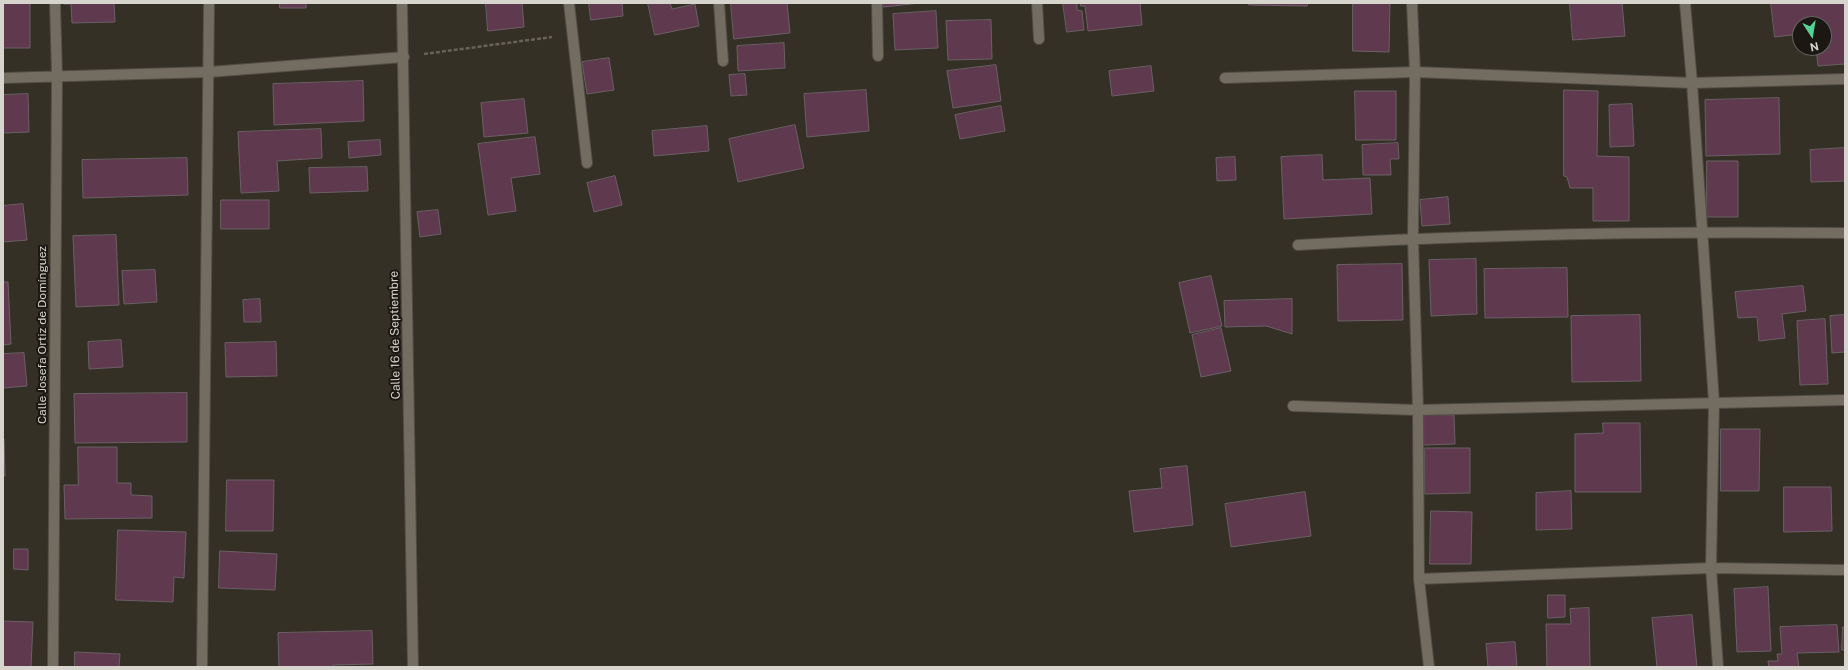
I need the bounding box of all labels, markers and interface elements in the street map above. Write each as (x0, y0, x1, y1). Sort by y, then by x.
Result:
north arrow (1792, 16, 1832, 56)
text: N (1809, 40, 1820, 54)
street label: Calle Josefa Ortiz de Domínguez (35, 246, 49, 424)
street label: Calle 16 de Septiembre (387, 271, 403, 399)

